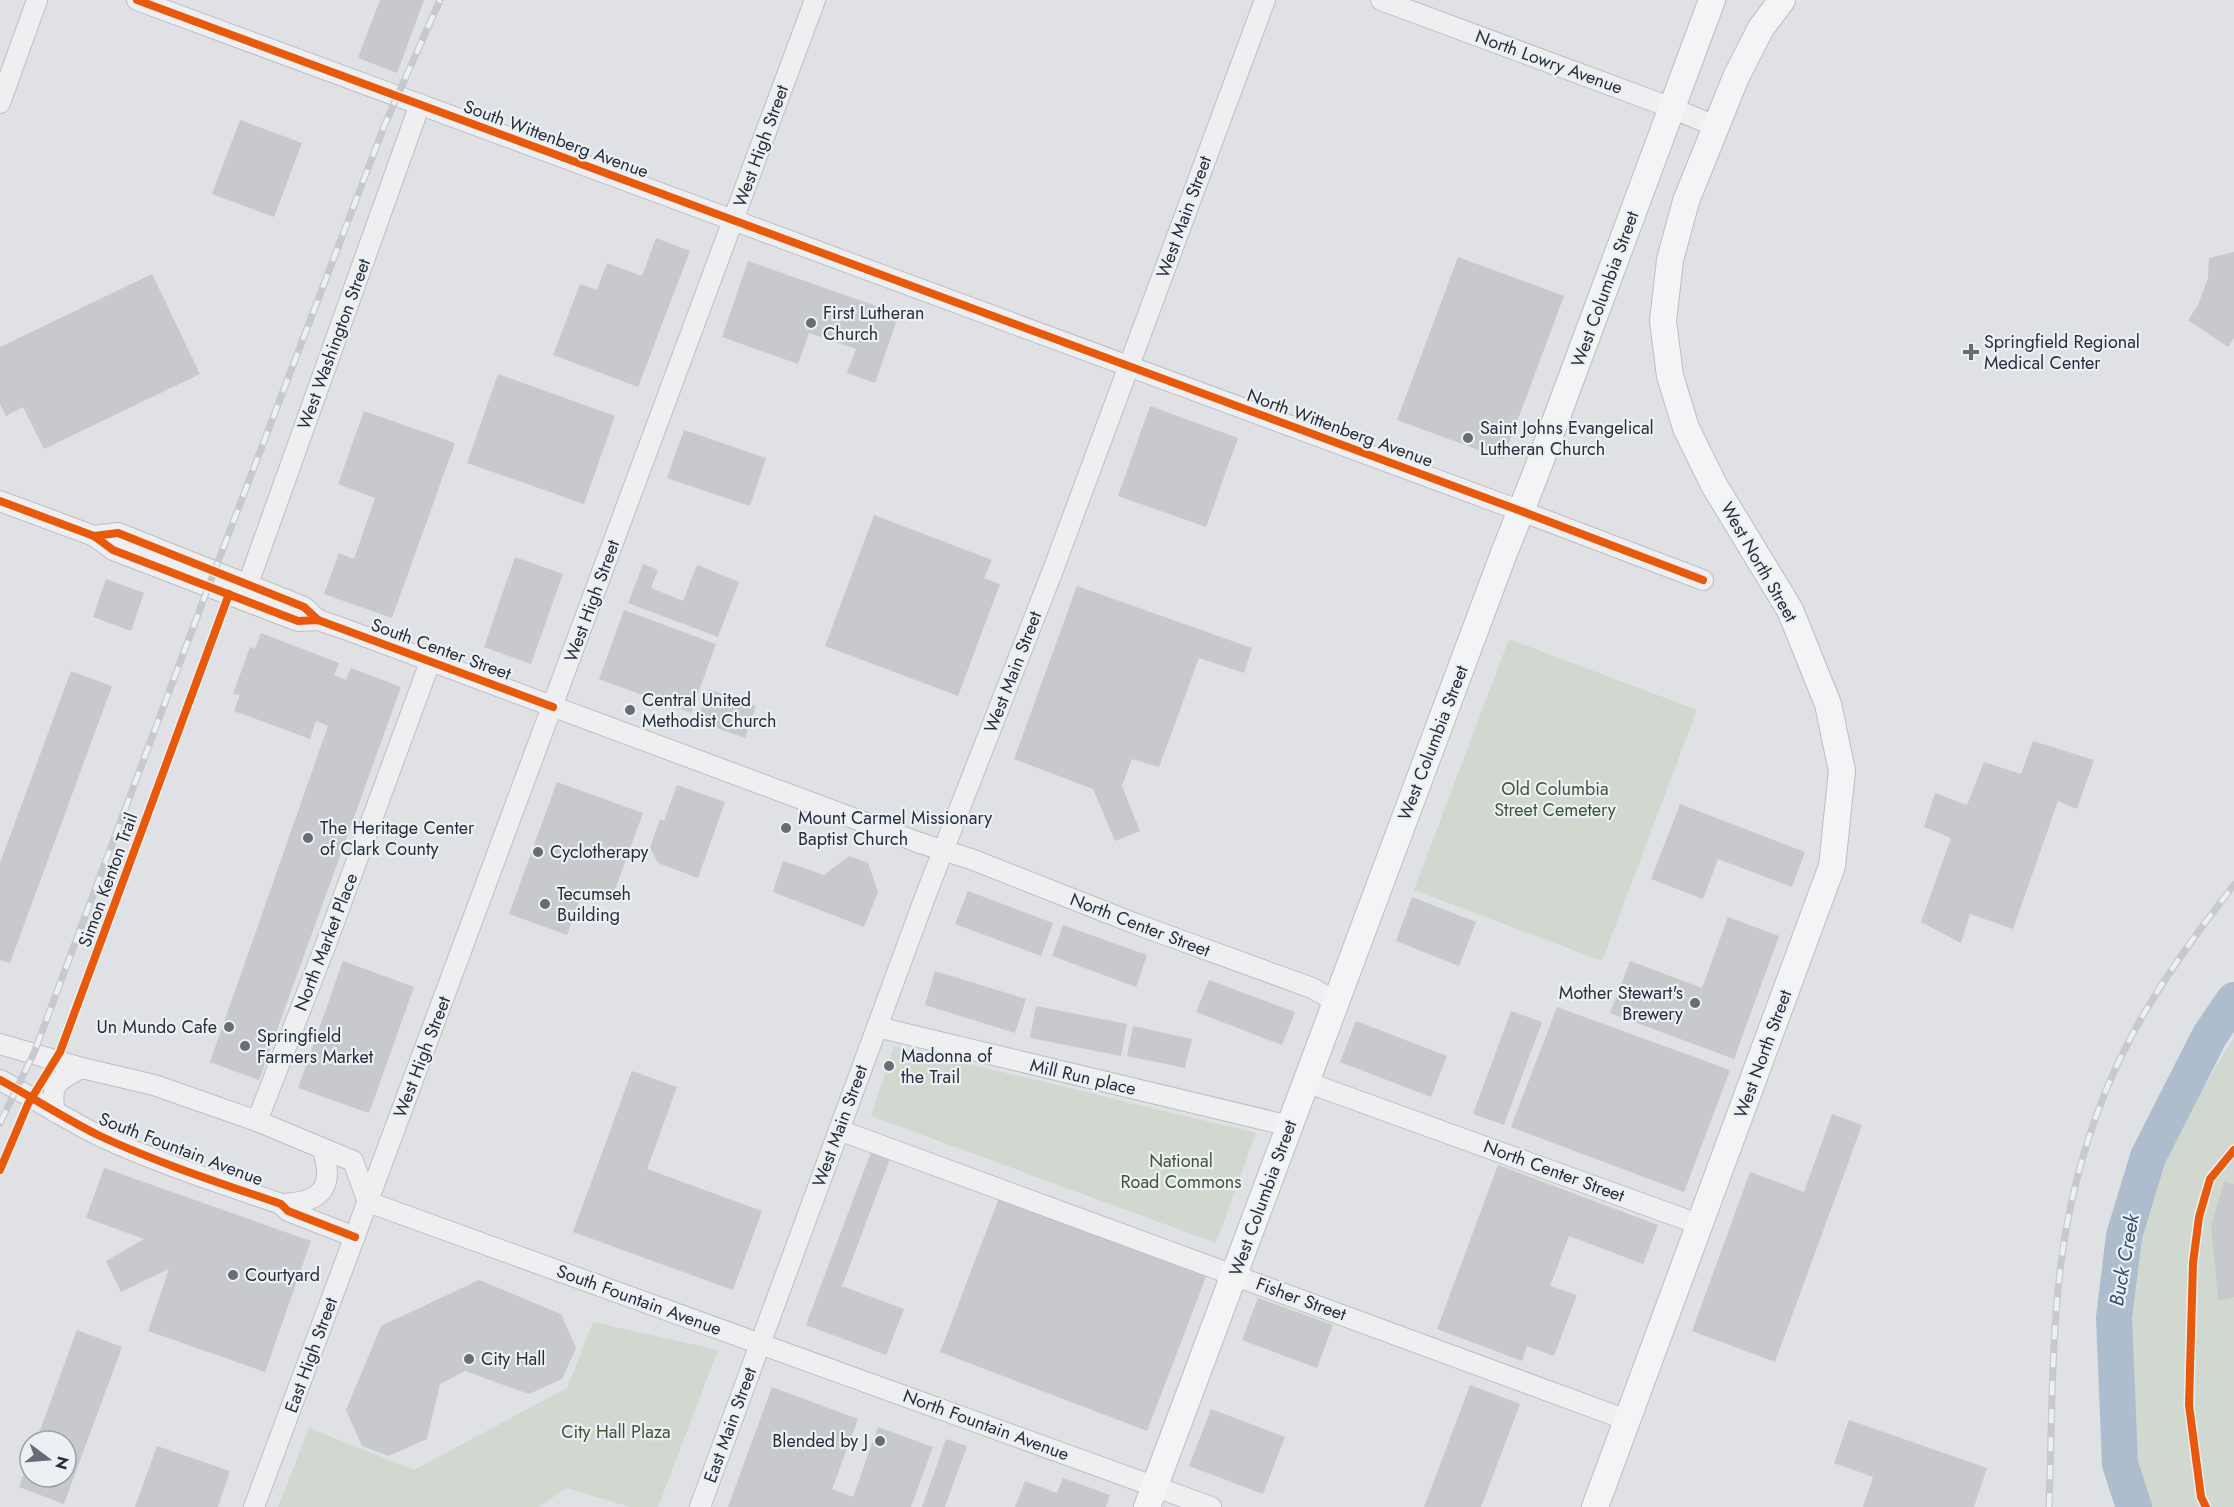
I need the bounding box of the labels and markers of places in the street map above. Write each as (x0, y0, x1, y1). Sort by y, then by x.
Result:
place label: First Lutheran Church (823, 300, 924, 347)
marker: First Lutheran Church (804, 316, 818, 330)
place label: Springfield Regional Medical Center (1984, 329, 2140, 376)
marker: Springfield Regional Medical Center (1962, 343, 1980, 361)
place label: Saint Johns Evangelical Lutheran Church (1480, 415, 1654, 462)
marker: Saint Johns Evangelical Lutheran Church (1461, 431, 1475, 445)
place label: Central United Methodist Church (642, 687, 777, 734)
marker: Central United Methodist Church (623, 703, 637, 717)
place label: Mount Carmel Missionary Baptist Church (798, 805, 992, 852)
place label: The Heritage Center of Clark County (320, 815, 475, 862)
marker: Mount Carmel Missionary Baptist Church (779, 821, 793, 835)
marker: The Heritage Center of Clark County (301, 831, 315, 845)
place label: Cyclotherapy (550, 839, 648, 865)
marker: Cyclotherapy (531, 845, 545, 859)
place label: Tecumseh Building (557, 881, 631, 928)
marker: Tecumseh Building (538, 897, 552, 911)
place label: Mother Stewart's Brewery (1559, 980, 1683, 1027)
marker: Mother Stewart's Brewery (1688, 996, 1702, 1010)
place label: Un Mundo Cafe (97, 1014, 217, 1040)
marker: Un Mundo Cafe (222, 1020, 236, 1034)
place label: Springfield Farmers Market (257, 1023, 374, 1070)
marker: Springfield Farmers Market (238, 1039, 252, 1053)
place label: Madonna of the Trail (901, 1043, 993, 1090)
marker: Madonna of the Trail (882, 1059, 896, 1073)
place label: Courtyard (245, 1262, 320, 1288)
marker: Courtyard (226, 1268, 240, 1282)
place label: City Hall (481, 1346, 545, 1372)
marker: City Hall (462, 1352, 476, 1366)
place label: Blended by J (772, 1428, 868, 1454)
marker: Blended by J (873, 1434, 887, 1448)

